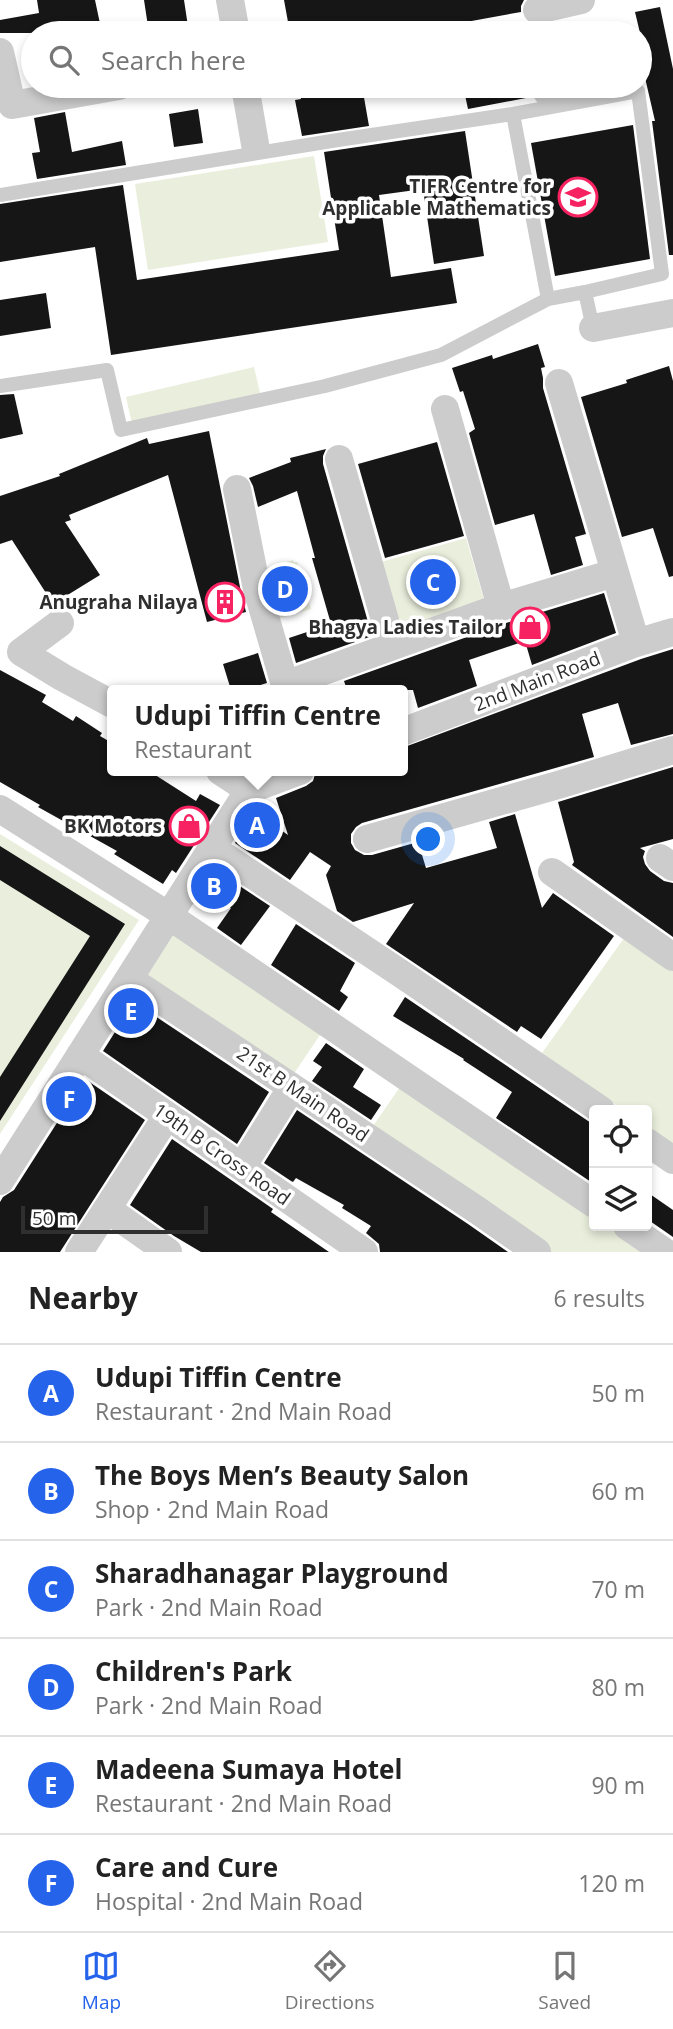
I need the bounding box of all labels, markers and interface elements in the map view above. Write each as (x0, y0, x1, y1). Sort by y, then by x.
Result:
search box (21, 21, 652, 98)
icon: search (45, 41, 83, 79)
text: Search here (101, 42, 246, 78)
place label: TIFR Centre for Applicable Mathematics (322, 173, 551, 221)
school or university icon: TIFR Centre for Applicable Mathematics (557, 176, 599, 218)
pin: C (410, 556, 456, 608)
pin: D (262, 563, 308, 615)
building icon: Anugraha Nilaya (204, 581, 246, 623)
place label: Anugraha Nilaya (39, 589, 198, 615)
shop icon: Bhagya Ladies Tailor (509, 606, 551, 648)
place label: Bhagya Ladies Tailor (308, 614, 503, 640)
street label: 2nd Main Road (470, 645, 604, 717)
popup (107, 685, 408, 776)
text: Udupi Tiffin Centre (134, 697, 381, 733)
text: Restaurant (134, 733, 252, 765)
pin: A (234, 799, 280, 851)
shop icon: BK Motors (168, 805, 210, 847)
place label: BK Motors (64, 813, 162, 839)
your location (411, 822, 445, 856)
pin: B (191, 860, 237, 912)
pin: E (108, 985, 154, 1037)
street label: 21st B Main Road (232, 1040, 374, 1148)
pin: F (46, 1073, 92, 1125)
street label: 19th B Cross Road (148, 1097, 296, 1211)
map controls (589, 1105, 652, 1231)
button: locate (589, 1105, 652, 1168)
button: layers (589, 1168, 652, 1231)
scale bar (21, 1203, 208, 1235)
text: 50 m (32, 1205, 76, 1231)
text: Nearby (28, 1277, 138, 1318)
text: 6 results (554, 1282, 645, 1314)
text: Udupi Tiffin Centre (95, 1359, 342, 1395)
text: A (43, 1377, 59, 1409)
text: 50 m (591, 1377, 645, 1409)
text: Restaurant · 2nd Main Road (95, 1395, 392, 1427)
text: The Boys Men’s Beauty Salon (95, 1457, 469, 1493)
text: B (43, 1475, 59, 1507)
text: 60 m (591, 1475, 645, 1507)
text: Shop · 2nd Main Road (95, 1493, 329, 1525)
text: Sharadhanagar Playground (95, 1555, 449, 1591)
text: C (44, 1573, 58, 1605)
text: 70 m (591, 1573, 645, 1605)
text: Park · 2nd Main Road (95, 1591, 323, 1623)
text: Children's Park (95, 1653, 292, 1689)
text: D (42, 1671, 60, 1703)
text: 80 m (591, 1671, 645, 1703)
text: Park · 2nd Main Road (95, 1689, 323, 1721)
text: Madeena Sumaya Hotel (95, 1751, 402, 1787)
text: E (45, 1769, 57, 1801)
text: 90 m (591, 1769, 645, 1801)
text: Restaurant · 2nd Main Road (95, 1787, 392, 1819)
text: Care and Cure (95, 1849, 278, 1885)
text: F (45, 1867, 57, 1899)
text: 120 m (578, 1867, 645, 1899)
text: Hospital · 2nd Main Road (95, 1885, 363, 1917)
tab: Map (82, 1947, 121, 2015)
tab: Directions (285, 1947, 375, 2015)
tab: Saved (538, 1947, 591, 2015)

